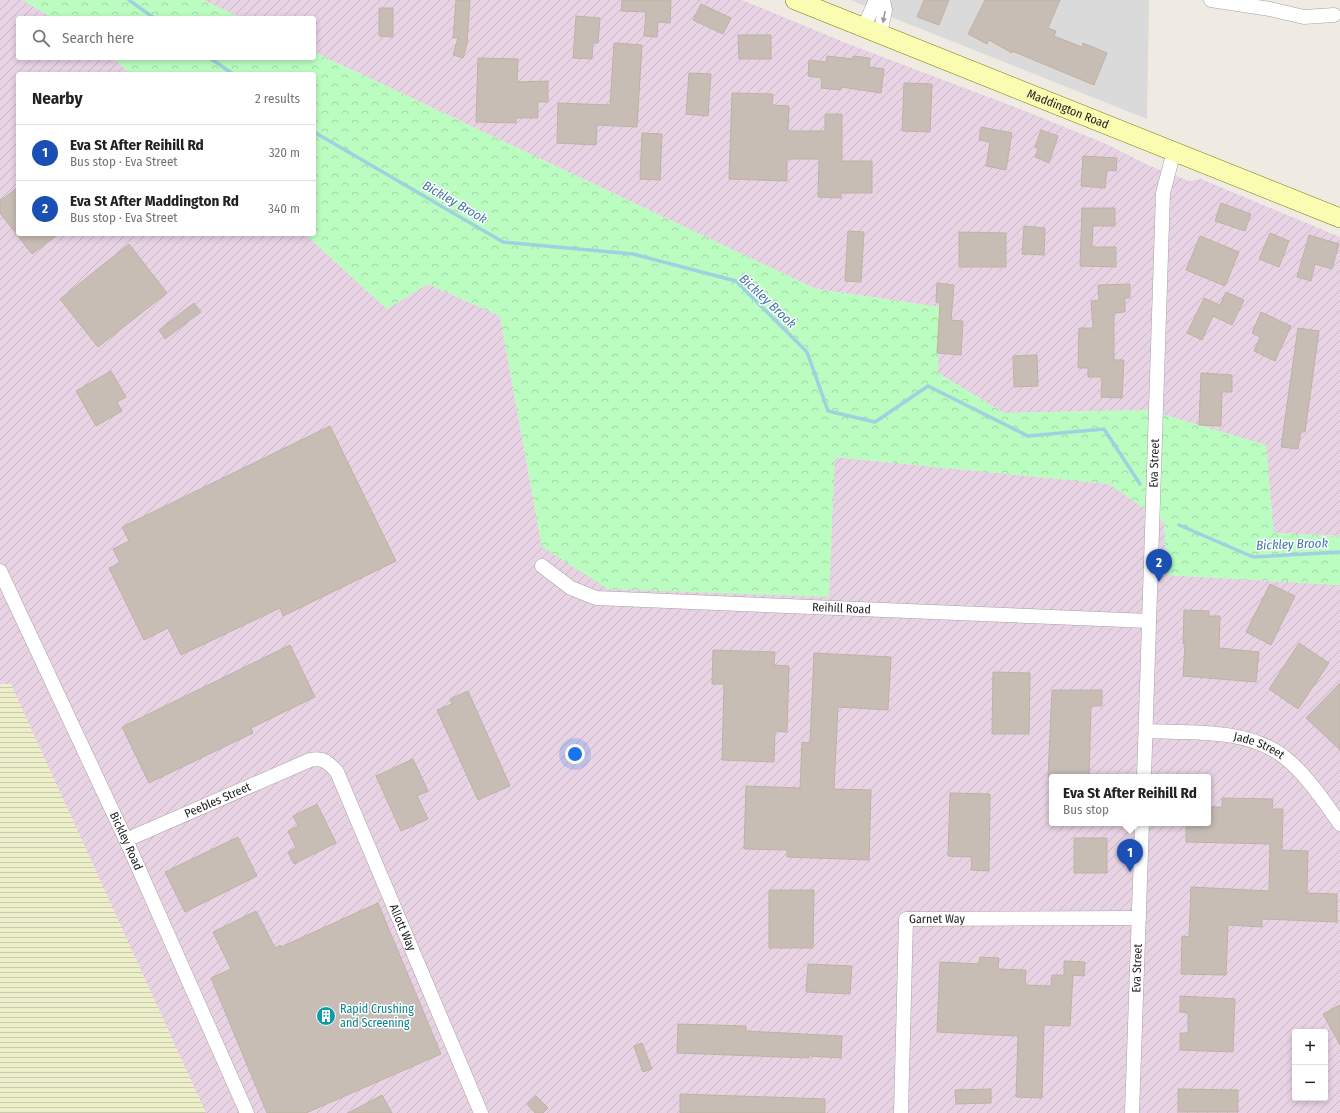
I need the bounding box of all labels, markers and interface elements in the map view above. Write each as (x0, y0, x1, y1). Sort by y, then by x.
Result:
one-way arrow (880, 11, 886, 23)
search box (16, 16, 316, 60)
icon: search (30, 27, 52, 49)
text: Search here (62, 29, 134, 47)
street label: Maddington Road (1025, 87, 1111, 132)
text: Nearby (32, 88, 83, 109)
text: 2 results (255, 91, 300, 106)
text: Eva St After Reihill Rd (70, 136, 204, 154)
text: 1 (42, 145, 48, 160)
text: 320 m (269, 145, 300, 160)
text: Bus stop · Eva Street (70, 154, 178, 169)
water label: Bickley Brook (420, 178, 490, 227)
text: Eva St After Maddington Rd (70, 192, 239, 210)
text: 2 (42, 201, 48, 216)
text: 340 m (268, 201, 300, 216)
text: Bus stop · Eva Street (70, 210, 178, 225)
water label: Bickley Brook (737, 271, 800, 331)
street label: Eva Street (1146, 438, 1162, 488)
water label: Bickley Brook (1256, 535, 1329, 553)
pin: 2 (1146, 549, 1172, 582)
street label: Reihill Road (812, 600, 871, 616)
street label: Jade Street (1232, 729, 1287, 762)
your location (565, 744, 585, 764)
popup (1049, 774, 1211, 826)
street label: Peebles Street (182, 780, 253, 821)
text: Eva St After Reihill Rd (1063, 784, 1197, 802)
text: Bus stop (1063, 802, 1109, 817)
street label: Bickley Road (107, 810, 145, 872)
pin: 1 (1117, 839, 1143, 872)
street label: Allott Way (387, 902, 419, 954)
street label: Garnet Way (909, 912, 965, 926)
street label: Eva Street (1129, 943, 1145, 993)
place label: Rapid Crushing and Screening (340, 1002, 414, 1030)
building icon: Rapid Crushing and Screening (315, 1005, 337, 1027)
map controls (1292, 1029, 1328, 1101)
button: + (1292, 1029, 1328, 1065)
button: − (1292, 1065, 1328, 1101)

